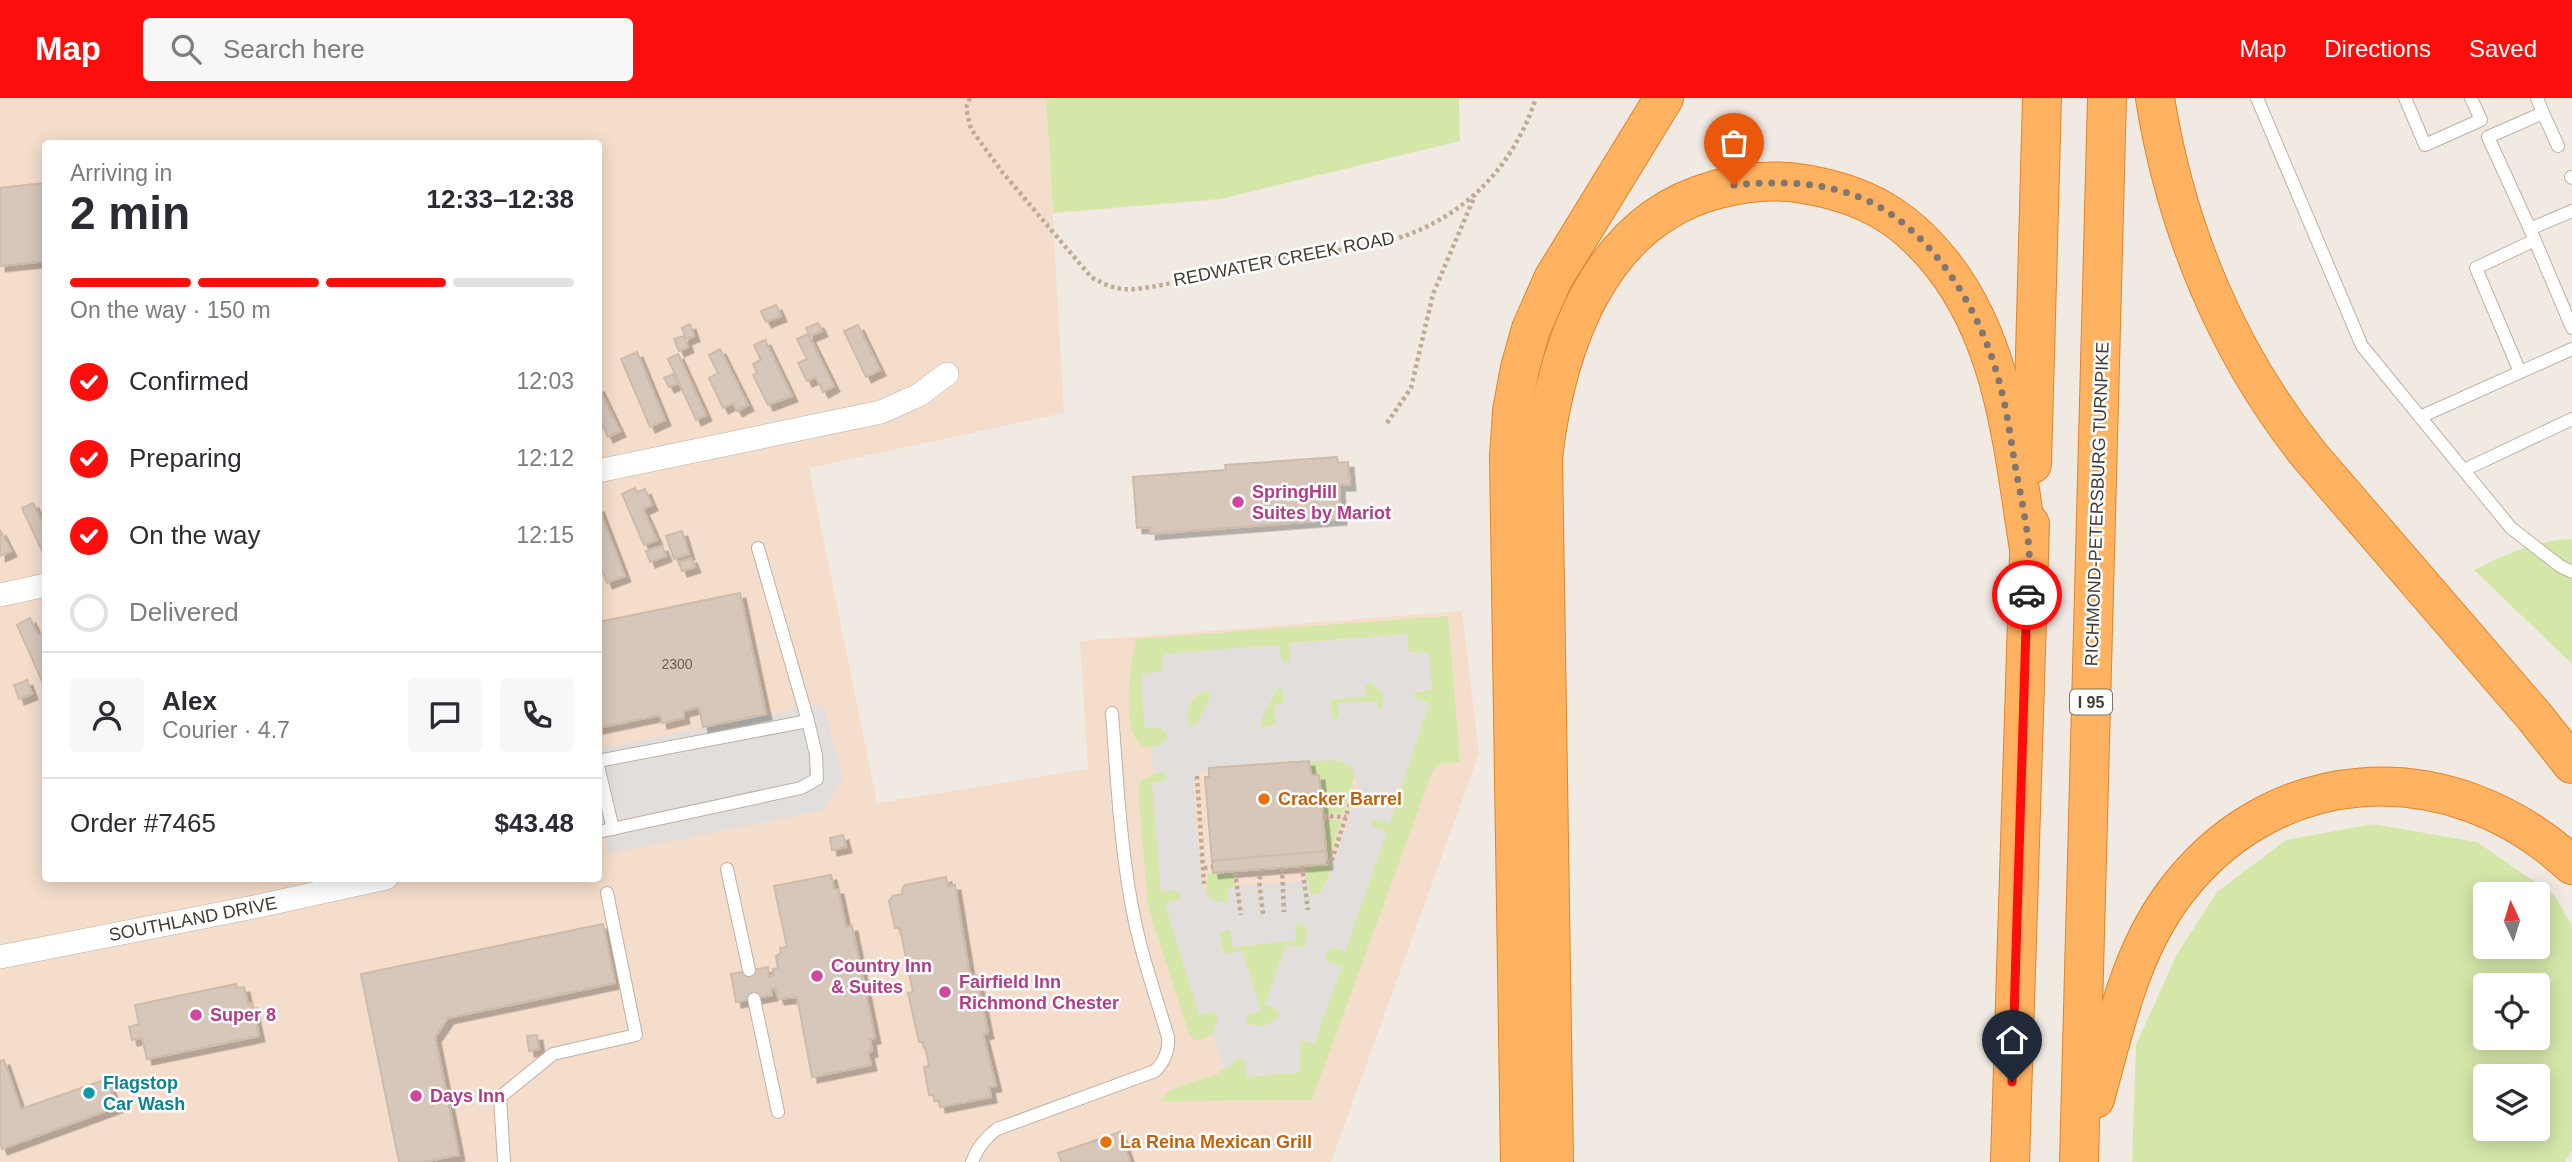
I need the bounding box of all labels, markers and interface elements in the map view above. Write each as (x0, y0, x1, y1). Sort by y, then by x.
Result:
search box (143, 18, 633, 81)
text: Map (35, 30, 101, 67)
icon: search (167, 30, 205, 68)
text: Search here (223, 34, 365, 64)
text: Map (2240, 35, 2286, 62)
text: Directions (2324, 35, 2431, 62)
text: Saved (2469, 35, 2537, 62)
pin (1704, 113, 1764, 185)
icon: bag (1715, 124, 1753, 162)
text: Arriving in (70, 160, 172, 186)
text: 12:33–12:38 (427, 184, 574, 214)
text: 2 min (70, 187, 190, 239)
street label: REDWATER CREEK ROAD (1172, 228, 1396, 290)
text: On the way · 150 m (70, 297, 271, 323)
street label: RICHMOND-PETERSBURG TURNPIKE (2081, 341, 2113, 667)
icon: check (70, 363, 108, 401)
text: Confirmed (129, 366, 249, 396)
text: 12:03 (516, 368, 574, 394)
icon: check (70, 440, 108, 478)
text: Preparing (129, 443, 242, 473)
text: 12:12 (516, 445, 574, 471)
place label: SpringHill Suites by Mariot (1252, 482, 1391, 523)
marker: SpringHill Suites by Mariot (1230, 494, 1246, 510)
icon: check (70, 517, 108, 555)
text: On the way (129, 520, 261, 550)
text: 12:15 (516, 522, 574, 548)
courier (1992, 560, 2062, 630)
icon: car (2008, 576, 2046, 614)
text: Delivered (129, 597, 239, 627)
house number: 2300 (661, 656, 693, 672)
button: person (70, 678, 144, 752)
button: chat (408, 678, 482, 752)
button: phone (500, 678, 574, 752)
text: Alex (162, 686, 217, 716)
road number: I 95 (2070, 690, 2112, 715)
text: Courier · 4.7 (162, 717, 290, 743)
place label: Cracker Barrel (1278, 789, 1402, 809)
marker: Cracker Barrel (1256, 791, 1272, 807)
text: Order #7465 (70, 808, 216, 838)
text: $43.48 (494, 808, 574, 838)
north arrow (2473, 882, 2550, 959)
map controls (2473, 882, 2550, 1141)
street label: SOUTHLAND DRIVE (107, 893, 279, 945)
place label: Country Inn & Suites (831, 956, 932, 997)
marker: Country Inn & Suites (809, 968, 825, 984)
place label: Fairfield Inn Richmond Chester (959, 972, 1119, 1013)
button: locate (2473, 973, 2550, 1050)
marker: Fairfield Inn Richmond Chester (937, 984, 953, 1000)
place label: Super 8 (210, 1005, 276, 1025)
marker: Super 8 (188, 1007, 204, 1023)
pin (1982, 1010, 2042, 1082)
icon: home (1993, 1021, 2031, 1059)
button: layers (2473, 1064, 2550, 1141)
place label: Flagstop Car Wash (103, 1073, 185, 1114)
marker: Flagstop Car Wash (81, 1085, 97, 1101)
place label: Days Inn (430, 1086, 505, 1106)
marker: Days Inn (408, 1088, 424, 1104)
place label: La Reina Mexican Grill (1120, 1132, 1312, 1152)
marker: La Reina Mexican Grill (1098, 1134, 1114, 1150)

